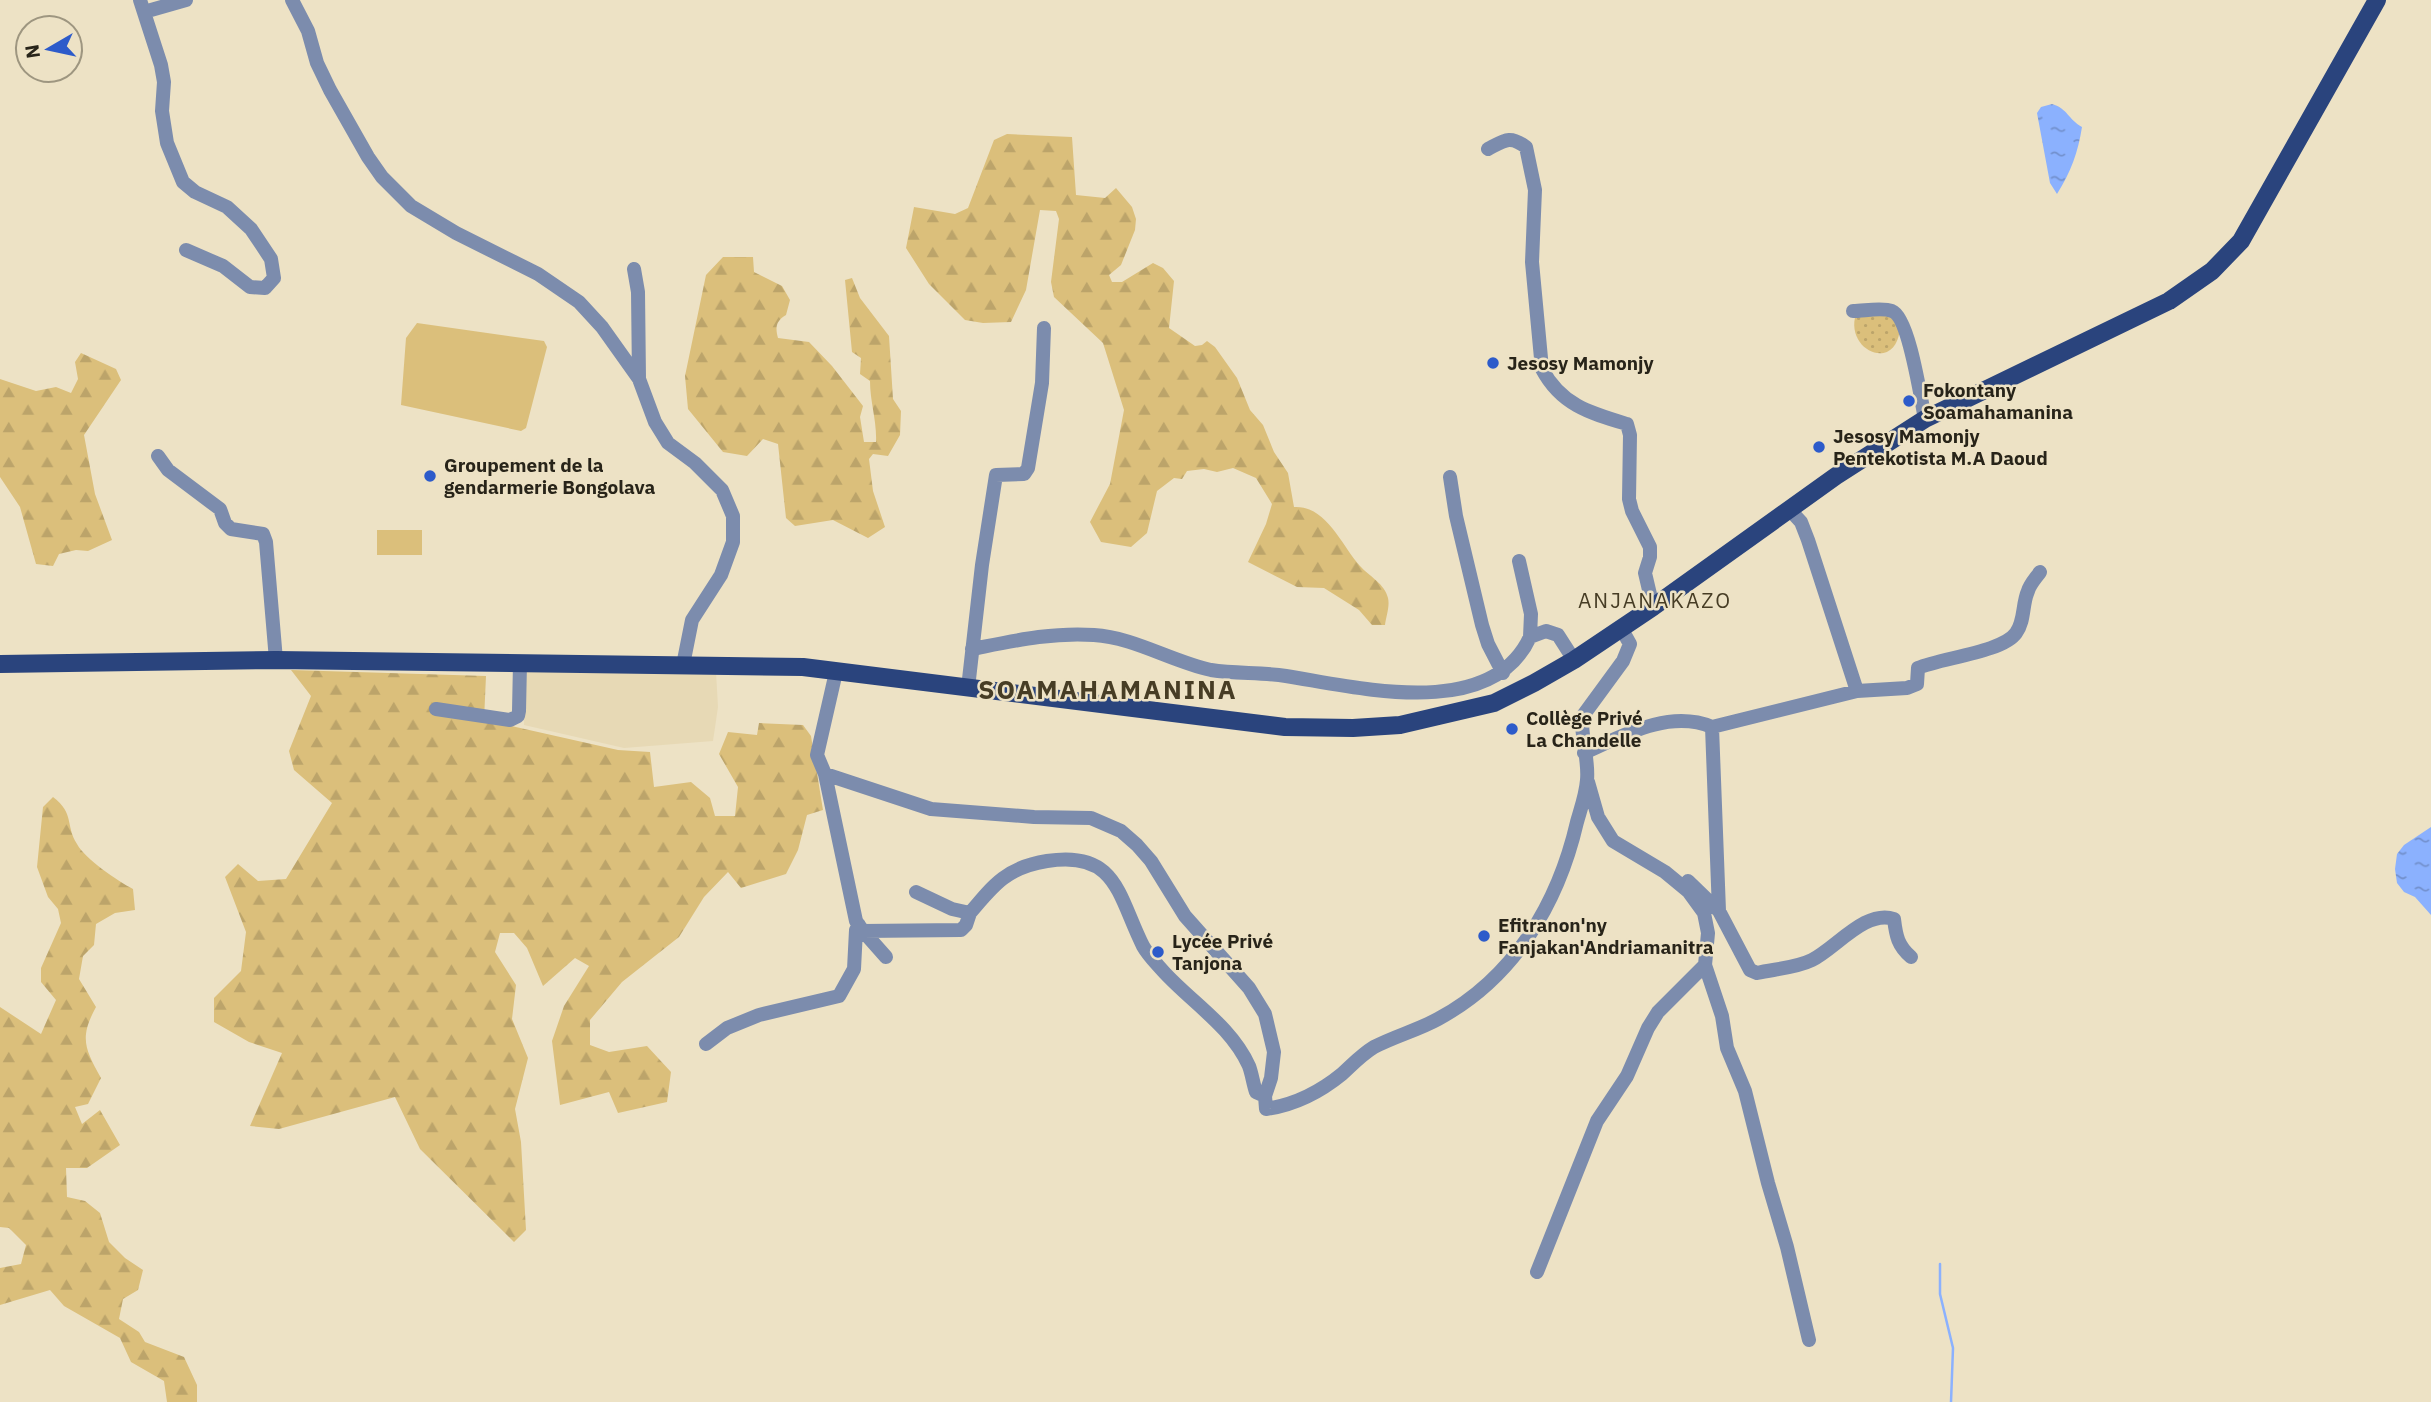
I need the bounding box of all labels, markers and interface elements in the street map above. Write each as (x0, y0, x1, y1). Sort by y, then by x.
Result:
north arrow (14, 14, 84, 84)
text: N (19, 43, 45, 60)
place label: Jesosy Mamonjy (1507, 351, 1654, 375)
marker: Jesosy Mamonjy (1485, 355, 1501, 371)
place label: Fokontany Soamahamanina (1923, 378, 2073, 424)
marker: Fokontany Soamahamanina (1901, 393, 1917, 409)
place label: Jesosy Mamonjy Pentekotista M.A Daoud (1833, 424, 2048, 470)
marker: Jesosy Mamonjy Pentekotista M.A Daoud (1811, 439, 1827, 455)
place label: Groupement de la gendarmerie Bongolava (444, 453, 656, 499)
marker: Groupement de la gendarmerie Bongolava (422, 468, 438, 484)
district label: ANJANAKAZO (1578, 586, 1732, 614)
district label: SOAMAHAMANINA (978, 672, 1238, 706)
place label: Collège Privé La Chandelle (1526, 706, 1643, 752)
marker: Collège Privé La Chandelle (1504, 721, 1520, 737)
place label: Efitranon'ny Fanjakan'Andriamanitra (1498, 913, 1714, 959)
marker: Efitranon'ny Fanjakan'Andriamanitra (1476, 928, 1492, 944)
place label: Lycée Privé Tanjona (1172, 929, 1273, 975)
marker: Lycée Privé Tanjona (1150, 944, 1166, 960)

